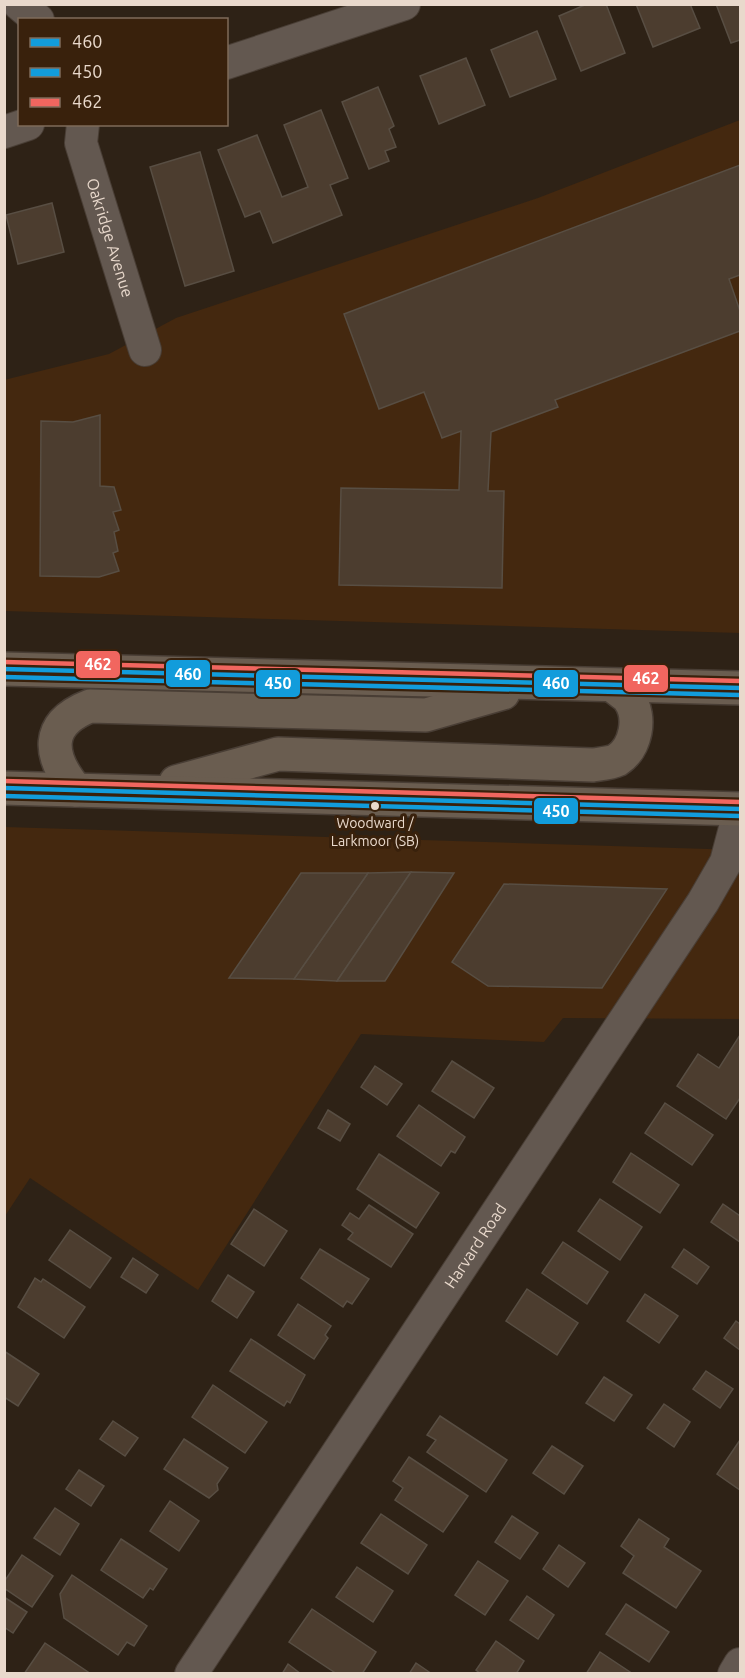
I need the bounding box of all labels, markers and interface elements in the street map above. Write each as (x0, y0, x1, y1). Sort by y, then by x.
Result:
legend (18, 18, 228, 126)
text: 460 (72, 31, 102, 51)
text: 450 (72, 61, 102, 81)
text: 462 (72, 91, 102, 111)
street label: Oakridge Avenue (83, 176, 137, 299)
line badge: 462 (75, 650, 121, 679)
text: 462 (84, 655, 112, 673)
line badge: 460 (165, 659, 211, 688)
line badge: 462 (623, 664, 669, 693)
text: 460 (174, 665, 202, 683)
line badge: 450 (255, 669, 301, 698)
line badge: 460 (533, 669, 579, 698)
text: 462 (632, 669, 660, 687)
text: 450 (264, 674, 292, 692)
text: 460 (542, 674, 570, 692)
line badge: 450 (533, 797, 579, 825)
marker: Woodward / Larkmoor (SB) (369, 800, 381, 812)
text: 450 (542, 802, 570, 820)
place label: Woodward / Larkmoor (SB) (331, 815, 419, 849)
street label: Harvard Road (441, 1200, 510, 1291)

